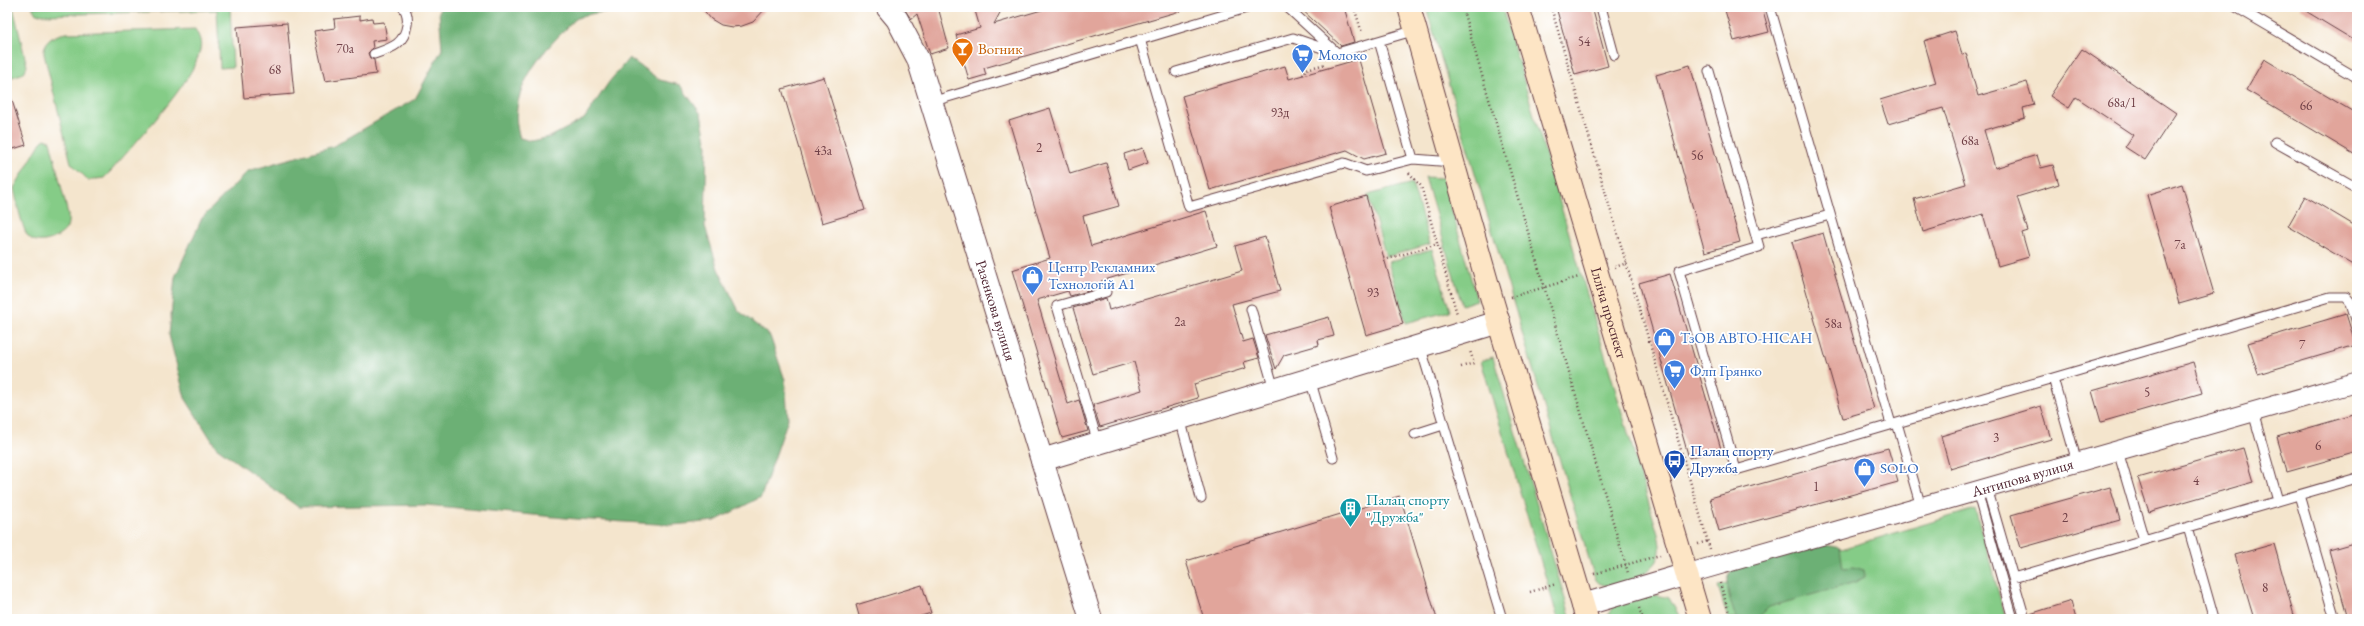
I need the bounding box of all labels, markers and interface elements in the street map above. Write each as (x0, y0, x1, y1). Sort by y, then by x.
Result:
house number: 54 (1578, 33, 1591, 50)
bar icon: Вогник (949, 36, 975, 69)
place label: Вогник (978, 39, 1022, 58)
house number: 70а (336, 40, 355, 57)
supermarket icon: Молоко (1290, 42, 1316, 75)
place label: Молоко (1318, 45, 1367, 64)
house number: 68 (269, 61, 281, 78)
house number: 68а/1 (2107, 94, 2137, 111)
house number: 66 (2300, 97, 2312, 114)
house number: 93д (1271, 104, 1289, 121)
house number: 68а (1961, 132, 1980, 149)
house number: 2 (1036, 139, 1043, 156)
house number: 43а (814, 142, 833, 159)
house number: 56 (1691, 147, 1703, 164)
house number: 7а (2174, 236, 2187, 253)
place label: Центр Рекламних Технологій А1 (1048, 257, 1156, 293)
street label: Разенкова вулиця (972, 258, 1021, 363)
shop icon: Центр Рекламних Технологій А1 (1019, 263, 1045, 296)
street label: Ілліча проспект (1587, 265, 1632, 361)
house number: 93 (1367, 284, 1379, 301)
house number: 2а (1174, 313, 1187, 330)
house number: 58а (1824, 315, 1843, 332)
shop icon: ТзОВ АВТО-НІСАН (1651, 325, 1677, 358)
place label: ТзОВ АВТО-НІСАН (1680, 328, 1812, 347)
house number: 7 (2299, 336, 2306, 353)
supermarket icon: Флп Грянко (1661, 358, 1687, 391)
place label: Флп Грянко (1690, 361, 1762, 380)
house number: 5 (2144, 384, 2150, 401)
house number: 3 (1993, 429, 1999, 446)
house number: 6 (2315, 437, 2321, 454)
place label: Палац спорту Дружба (1690, 441, 1774, 477)
bus stop icon: Палац спорту Дружба (1662, 447, 1688, 480)
street label: Антипова вулиця (1969, 454, 2076, 501)
shop icon: SOLO (1852, 455, 1878, 488)
place label: SOLO (1880, 458, 1919, 477)
house number: 4 (2193, 472, 2200, 489)
house number: 1 (1813, 478, 1819, 495)
place label: Палац спорту "Дружба" (1366, 490, 1450, 526)
building icon: Палац спорту "Дружба" (1338, 496, 1364, 529)
house number: 2 (2062, 509, 2069, 526)
house number: 8 (2262, 579, 2268, 596)

